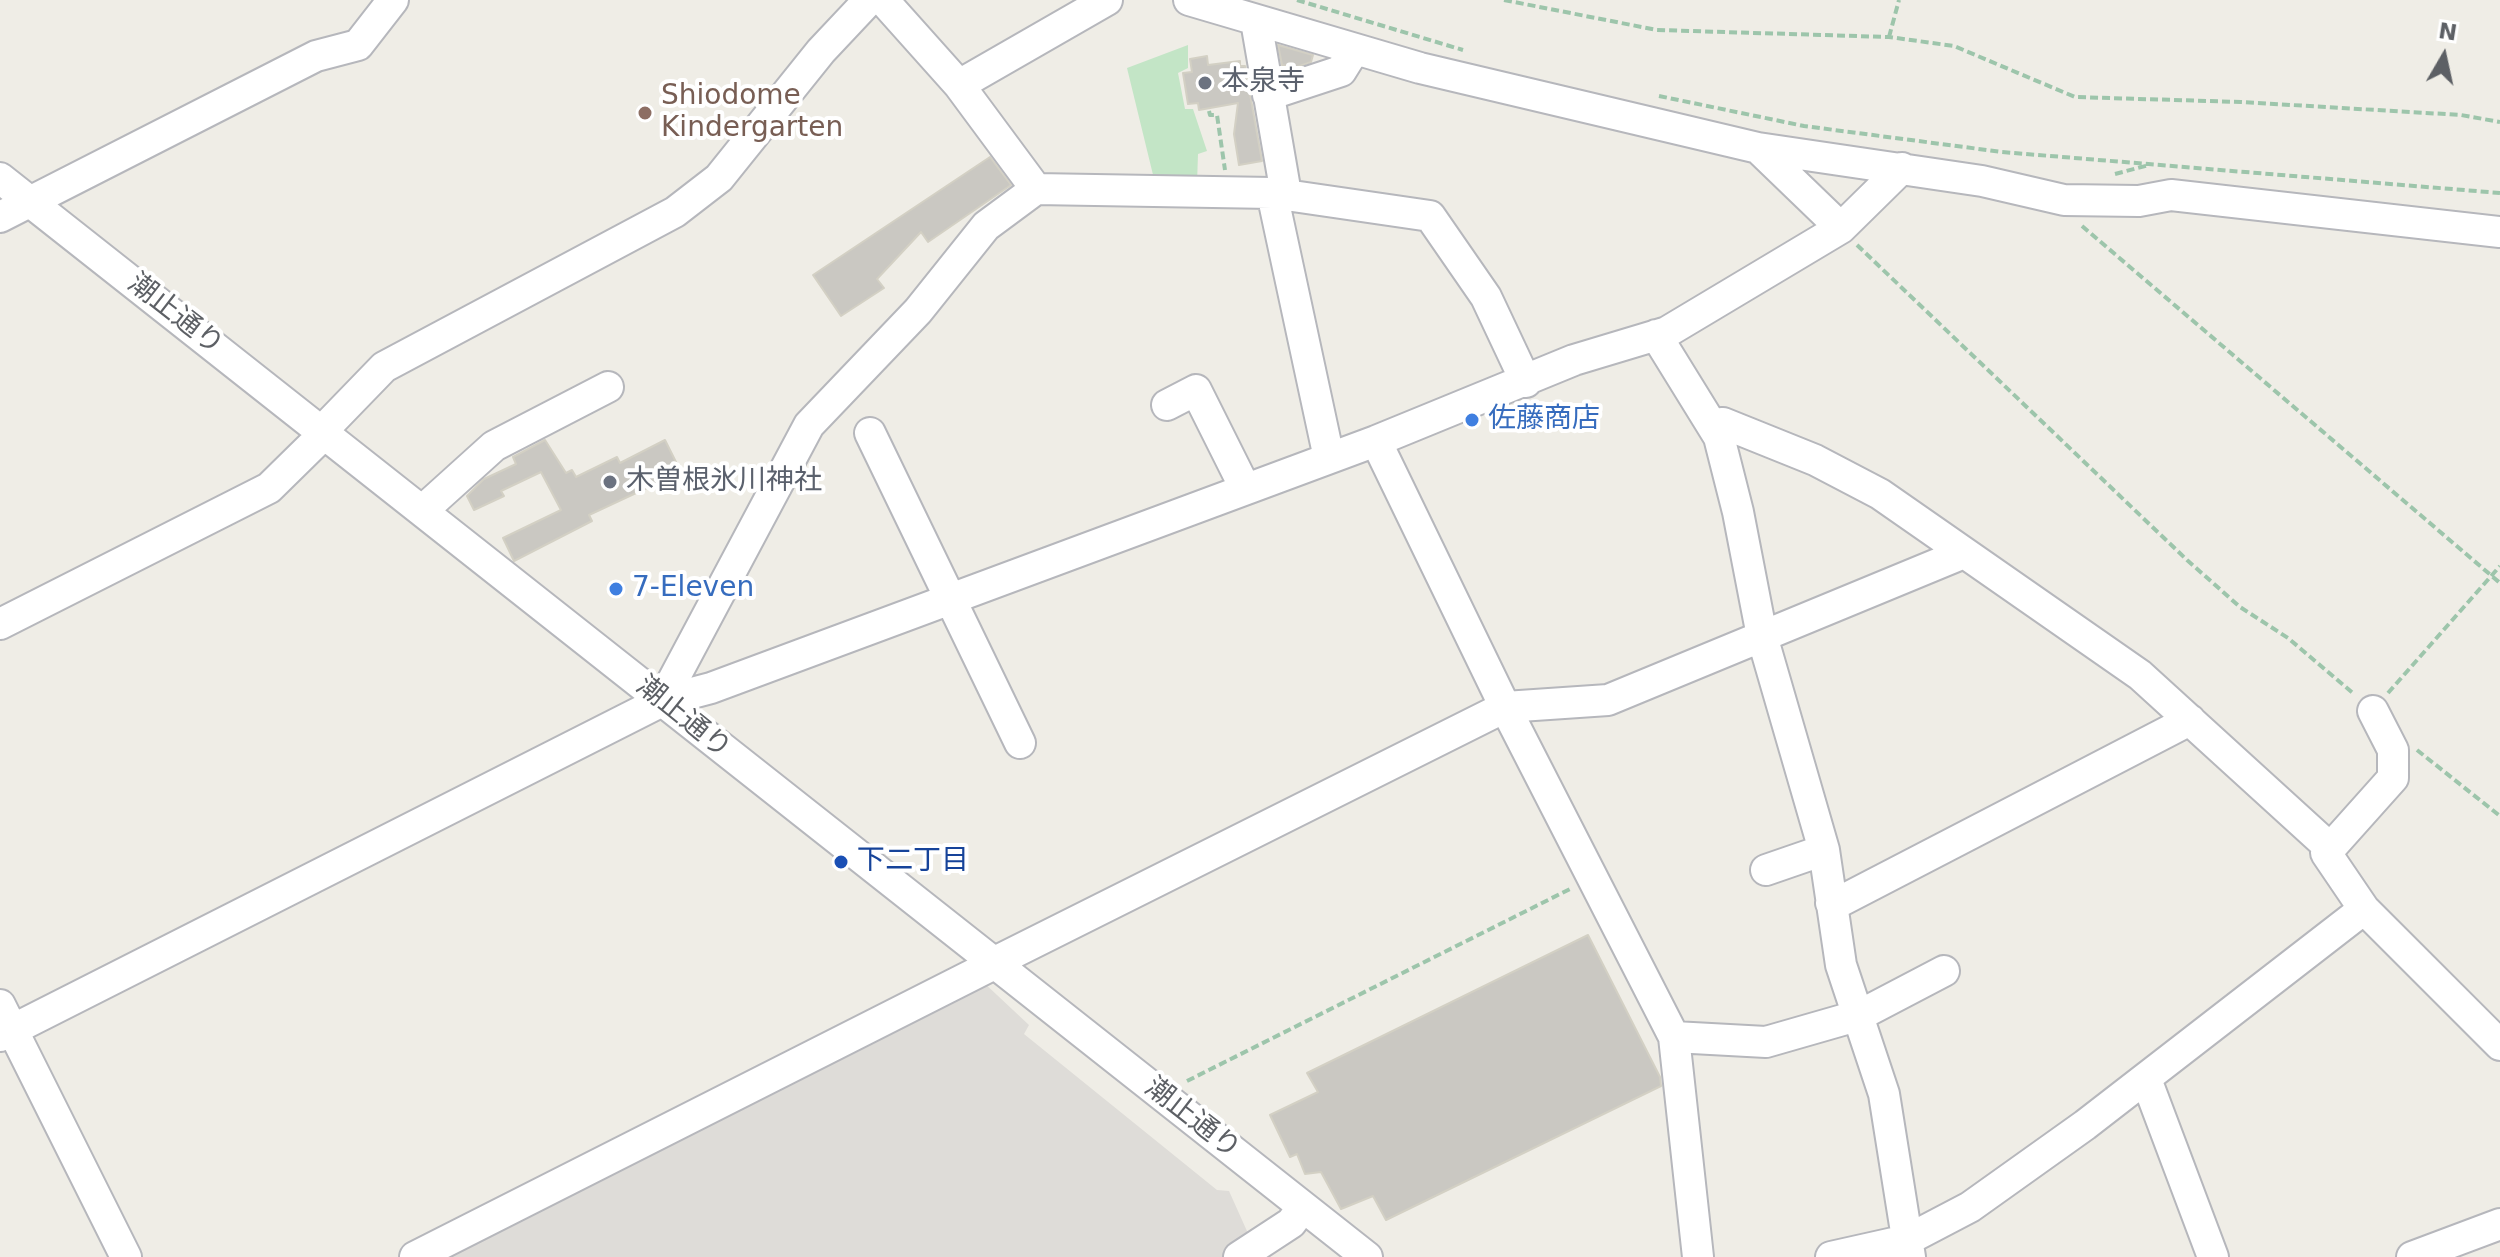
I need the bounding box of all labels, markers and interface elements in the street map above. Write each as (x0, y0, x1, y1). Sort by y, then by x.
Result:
north arrow (2404, 16, 2484, 96)
text: N (2437, 18, 2459, 46)
place label: 本泉寺 (1221, 66, 1305, 100)
marker: 本泉寺 (1196, 74, 1214, 92)
place label: Shiodome Kindergarten (661, 80, 843, 146)
marker: Shiodome Kindergarten (636, 104, 654, 122)
street label: 潮止通り (121, 267, 229, 363)
place label: 佐藤商店 (1488, 403, 1600, 437)
marker: 佐藤商店 (1463, 411, 1481, 429)
place label: 木曽根氷川神社 (626, 465, 822, 499)
marker: 木曽根氷川神社 (601, 473, 619, 491)
place label: 7-Eleven (632, 572, 754, 606)
marker: 7-Eleven (607, 580, 625, 598)
street label: 潮止通り (629, 670, 737, 766)
place label: 下二丁目 (857, 845, 969, 879)
marker: 下二丁目 (832, 853, 850, 871)
street label: 潮止通り (1138, 1071, 1246, 1167)

